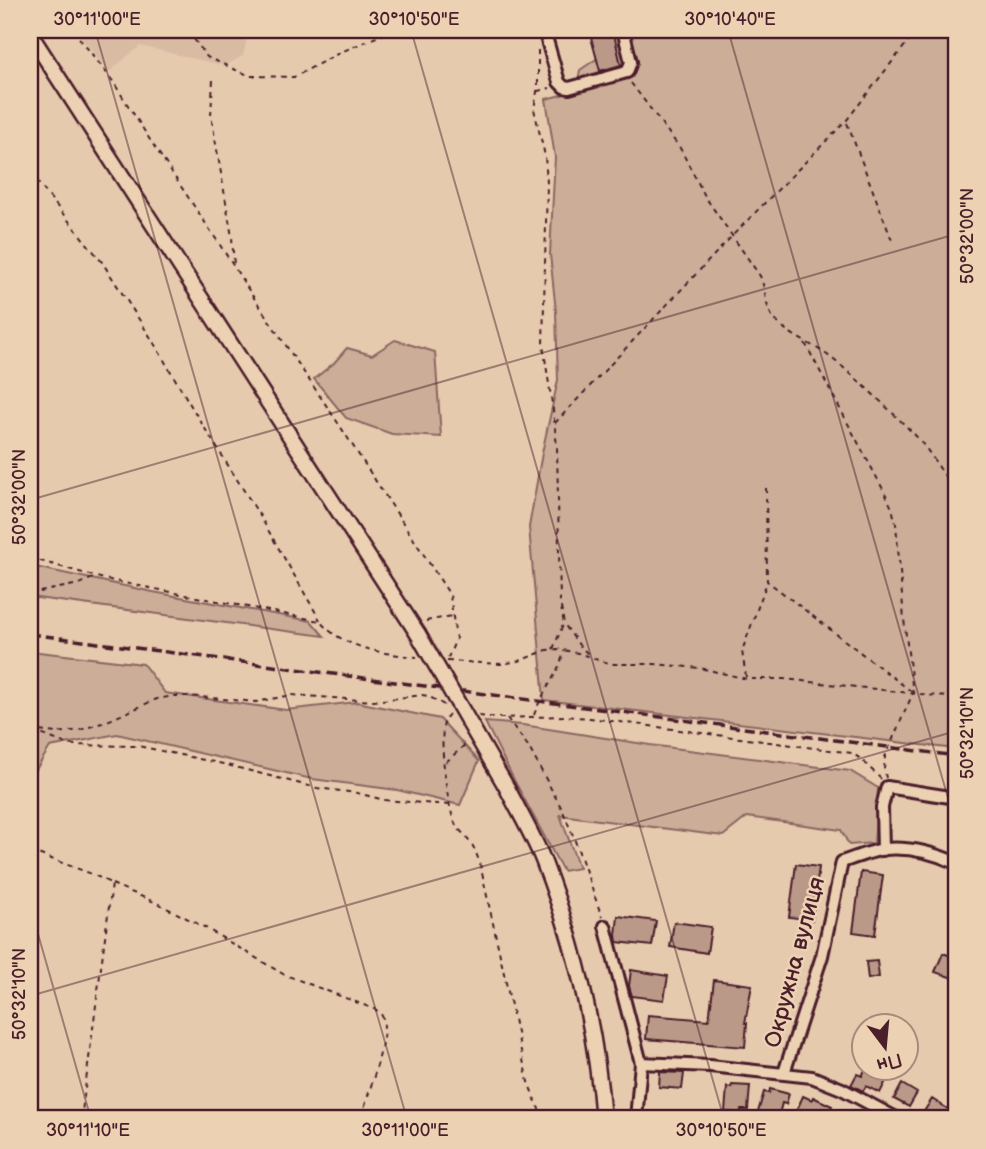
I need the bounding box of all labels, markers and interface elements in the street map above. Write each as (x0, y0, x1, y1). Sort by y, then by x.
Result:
text: 30°11'00"E (53, 9, 141, 30)
text: 30°10'50"E (368, 9, 460, 30)
text: 30°10'40"E (684, 9, 776, 30)
text: 50°32'00"N (957, 188, 978, 284)
text: 50°32'00"N (9, 449, 30, 545)
text: 50°32'10"N (957, 687, 978, 779)
street label: Окружна вулиця (759, 874, 831, 1051)
text: 50°32'10"N (9, 948, 30, 1040)
north arrow (850, 1012, 920, 1082)
text: Пн (874, 1047, 905, 1076)
text: 30°11'10"E (46, 1120, 130, 1141)
text: 30°11'00"E (361, 1120, 449, 1141)
text: 30°10'50"E (675, 1120, 767, 1141)

